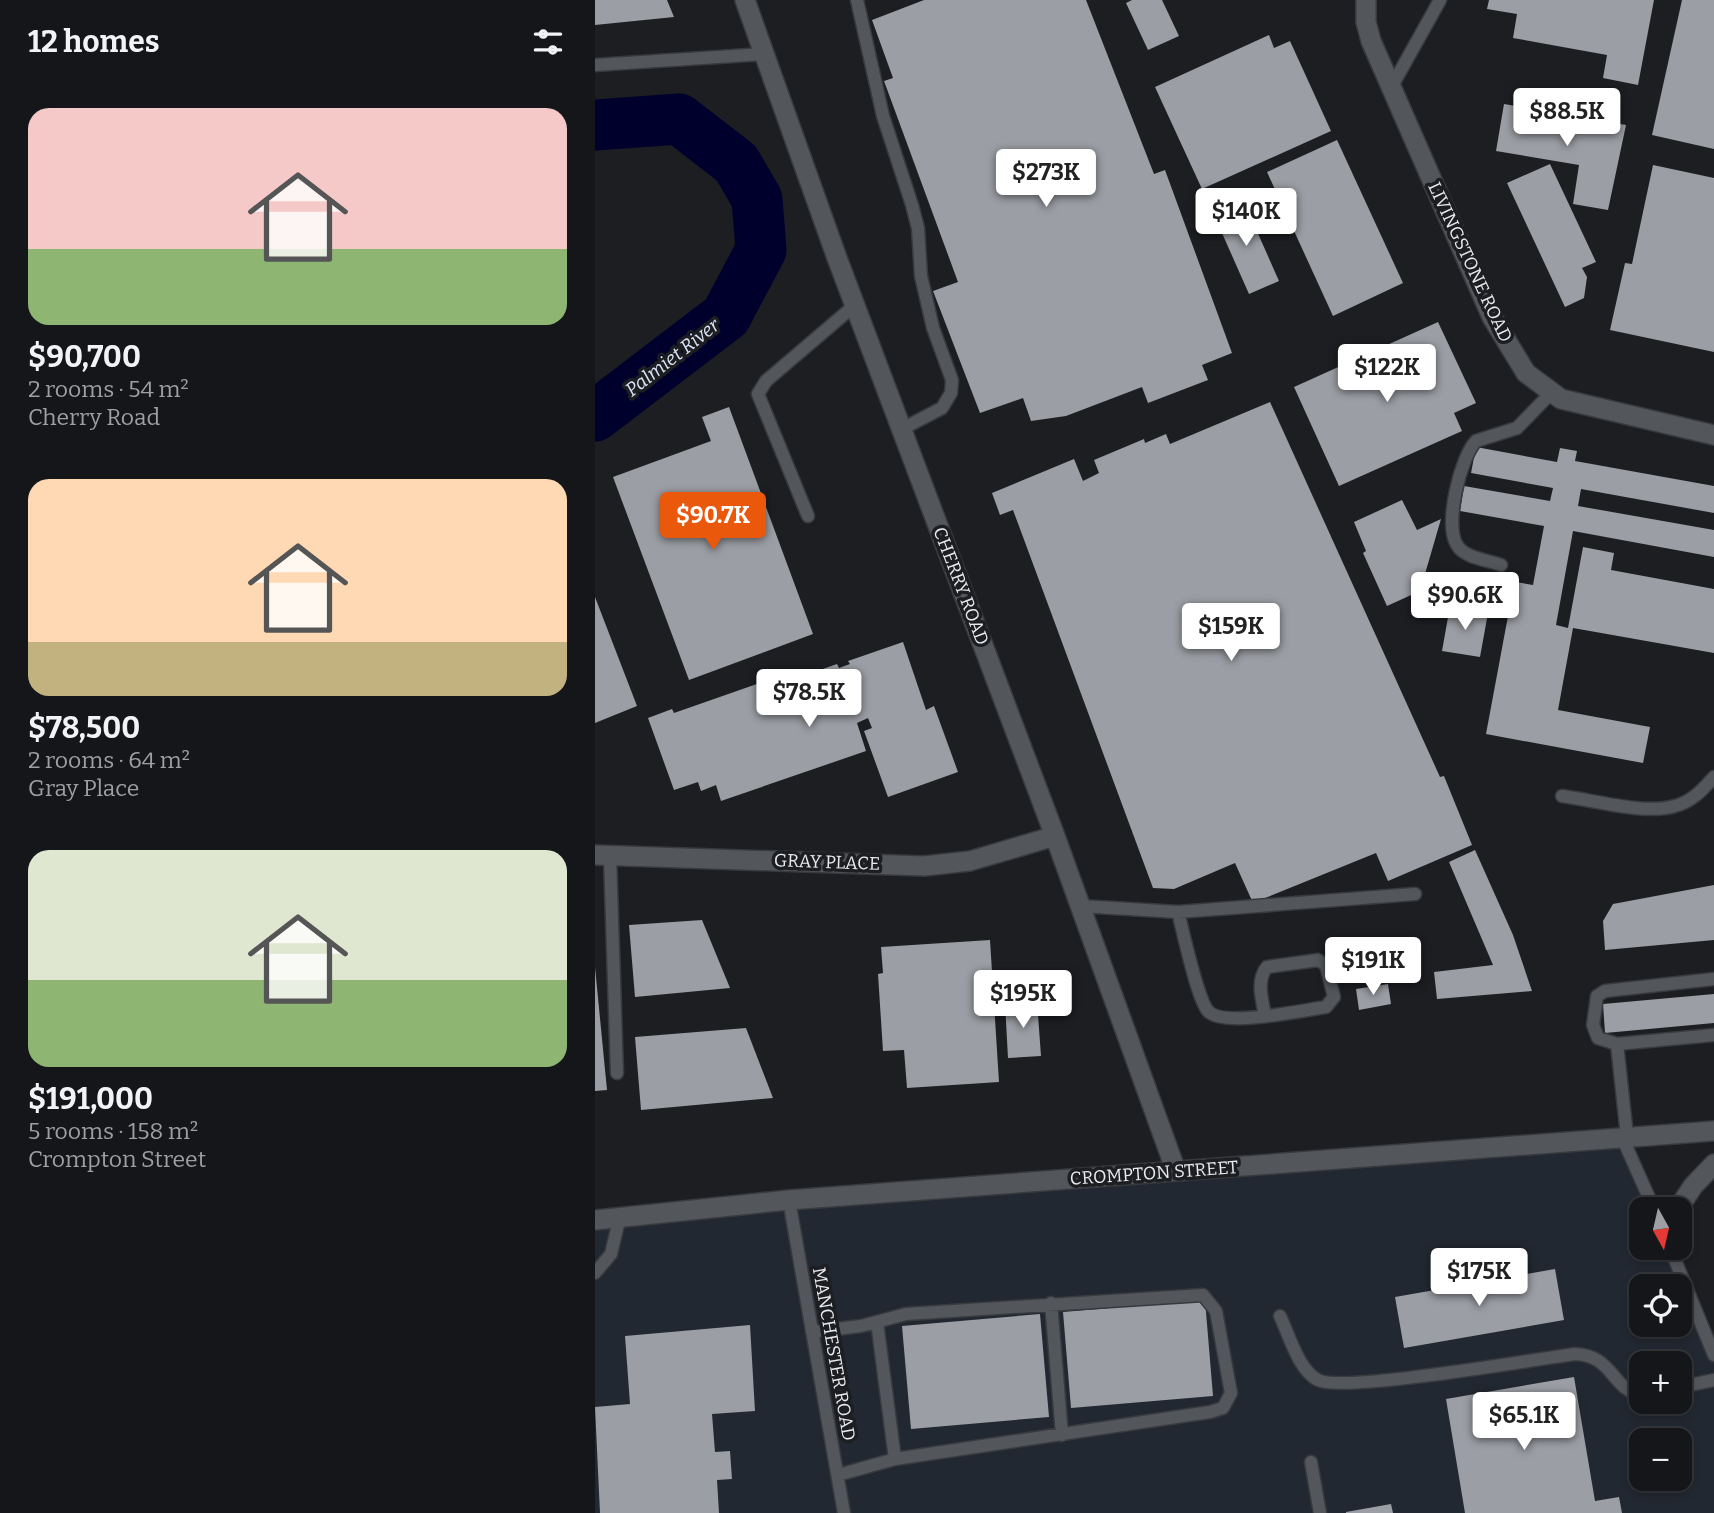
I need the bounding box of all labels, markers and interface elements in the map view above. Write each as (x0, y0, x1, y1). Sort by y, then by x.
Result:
icon: filters (529, 23, 567, 61)
text: 12 homes (28, 24, 159, 60)
pin: $88.5K (1510, 88, 1624, 148)
text: $88.5K (1529, 97, 1605, 125)
pin: $273K (997, 150, 1095, 209)
icon: home (235, 154, 361, 280)
text: $273K (1012, 158, 1080, 186)
street label: LIVINGSTONE ROAD (1423, 178, 1517, 346)
pin: $140K (1197, 188, 1295, 248)
text: $140K (1212, 197, 1280, 225)
water label: Palmiet River (621, 313, 725, 401)
text: $90,700 (28, 339, 141, 375)
pin: $122K (1338, 344, 1436, 404)
text: $122K (1354, 353, 1420, 381)
text: 2 rooms · 54 m² (28, 375, 189, 403)
text: Cherry Road (28, 403, 160, 431)
pin: $90.7K (656, 492, 770, 552)
text: $90.7K (676, 501, 750, 529)
street label: CHERRY ROAD (928, 524, 994, 648)
icon: home (235, 525, 361, 651)
pin: $90.6K (1408, 572, 1522, 632)
text: $90.6K (1427, 581, 1503, 609)
pin: $159K (1182, 604, 1280, 663)
text: $159K (1198, 612, 1264, 640)
pin: $78.5K (752, 670, 866, 729)
text: $78.5K (772, 678, 846, 706)
text: $78,500 (28, 710, 140, 746)
text: 2 rooms · 64 m² (28, 746, 190, 774)
text: Gray Place (28, 774, 139, 802)
street label: GRAY PLACE (773, 849, 881, 875)
icon: home (235, 896, 361, 1022)
pin: $191K (1324, 937, 1422, 997)
text: $191K (1341, 946, 1405, 974)
pin: $195K (974, 970, 1072, 1030)
text: $195K (990, 979, 1056, 1007)
text: $191,000 (28, 1081, 153, 1117)
text: 5 rooms · 158 m² (28, 1117, 198, 1145)
text: Crompton Street (28, 1145, 206, 1173)
street label: CROMPTON STREET (1069, 1156, 1239, 1190)
north arrow (1629, 1197, 1692, 1260)
map controls (1629, 1197, 1692, 1491)
pin: $175K (1430, 1248, 1528, 1308)
text: $175K (1447, 1257, 1511, 1285)
street label: MANCHESTER ROAD (808, 1266, 860, 1442)
button: locate (1629, 1274, 1692, 1337)
button: + (1629, 1351, 1692, 1414)
pin: $65.1K (1467, 1392, 1581, 1452)
text: $65.1K (1489, 1401, 1559, 1429)
button: − (1629, 1428, 1692, 1491)

